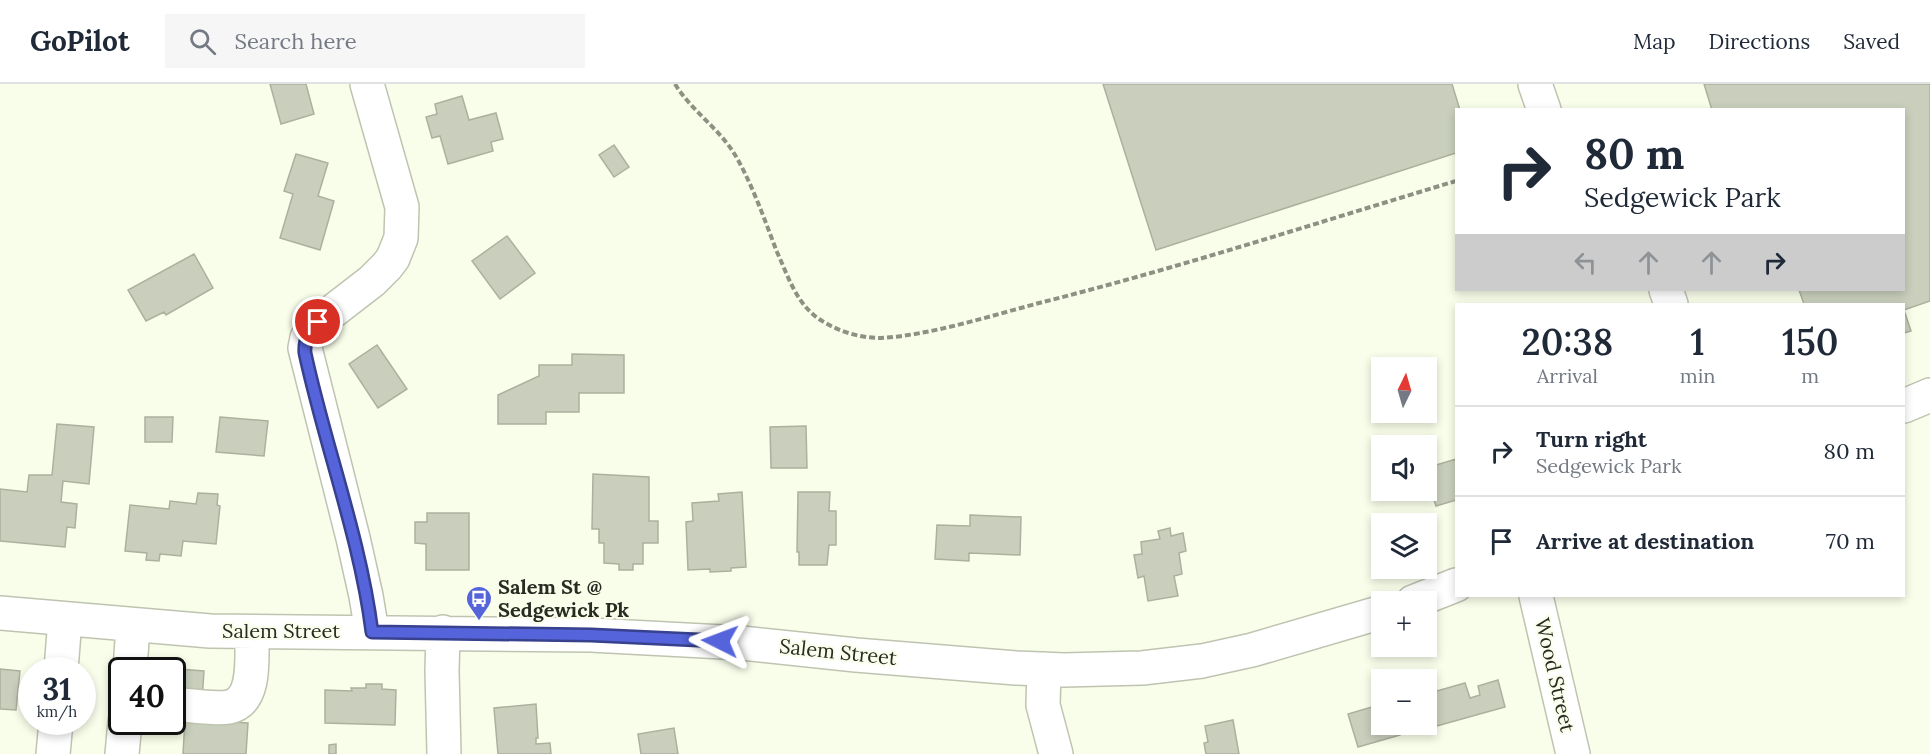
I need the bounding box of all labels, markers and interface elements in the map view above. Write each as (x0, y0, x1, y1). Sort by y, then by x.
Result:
search box (165, 14, 585, 68)
text: GoPilot (30, 23, 129, 59)
icon: search (186, 25, 219, 58)
text: Search here (234, 27, 357, 55)
text: Map (1633, 28, 1676, 55)
text: Directions (1709, 28, 1810, 55)
text: Saved (1843, 28, 1900, 55)
text: 80 m (1584, 127, 1684, 181)
icon: right (1485, 132, 1563, 210)
text: Sedgewick Park (1584, 180, 1781, 214)
icon: left (1569, 246, 1602, 279)
icon: ahead (1632, 246, 1665, 279)
icon: ahead (1695, 246, 1728, 279)
icon: right (1758, 246, 1791, 279)
pin (292, 296, 343, 347)
icon: arrive (301, 305, 334, 338)
text: 20:38 (1522, 319, 1613, 365)
text: 1 (1691, 319, 1705, 365)
text: 150 (1782, 319, 1838, 365)
north arrow (1371, 357, 1437, 423)
map controls (1371, 357, 1437, 735)
text: Arrival (1537, 363, 1598, 388)
text: min (1680, 363, 1715, 388)
text: m (1801, 363, 1819, 388)
text: Turn right (1536, 425, 1647, 453)
button: sound (1371, 435, 1437, 501)
icon: right (1485, 435, 1518, 468)
text: 80 m (1824, 437, 1875, 465)
text: Sedgewick Park (1536, 453, 1682, 478)
button: layers (1371, 513, 1437, 579)
icon: arrive (1485, 525, 1518, 558)
text: Arrive at destination (1536, 527, 1754, 555)
text: 70 m (1826, 527, 1875, 555)
place label: Salem St @ Sedgewick Pk (498, 574, 629, 622)
bus stop icon: Salem St @ Sedgewick Pk (464, 584, 494, 622)
button: + (1371, 591, 1437, 657)
position arrow (688, 609, 752, 673)
street label: Wood Street (1530, 615, 1581, 735)
street label: Salem Street (222, 618, 340, 643)
street label: Salem Street (778, 633, 898, 670)
speed limit sign: 40 (108, 657, 186, 735)
button: − (1371, 669, 1437, 735)
text: 31 (43, 670, 71, 708)
text: km/h (37, 702, 77, 721)

